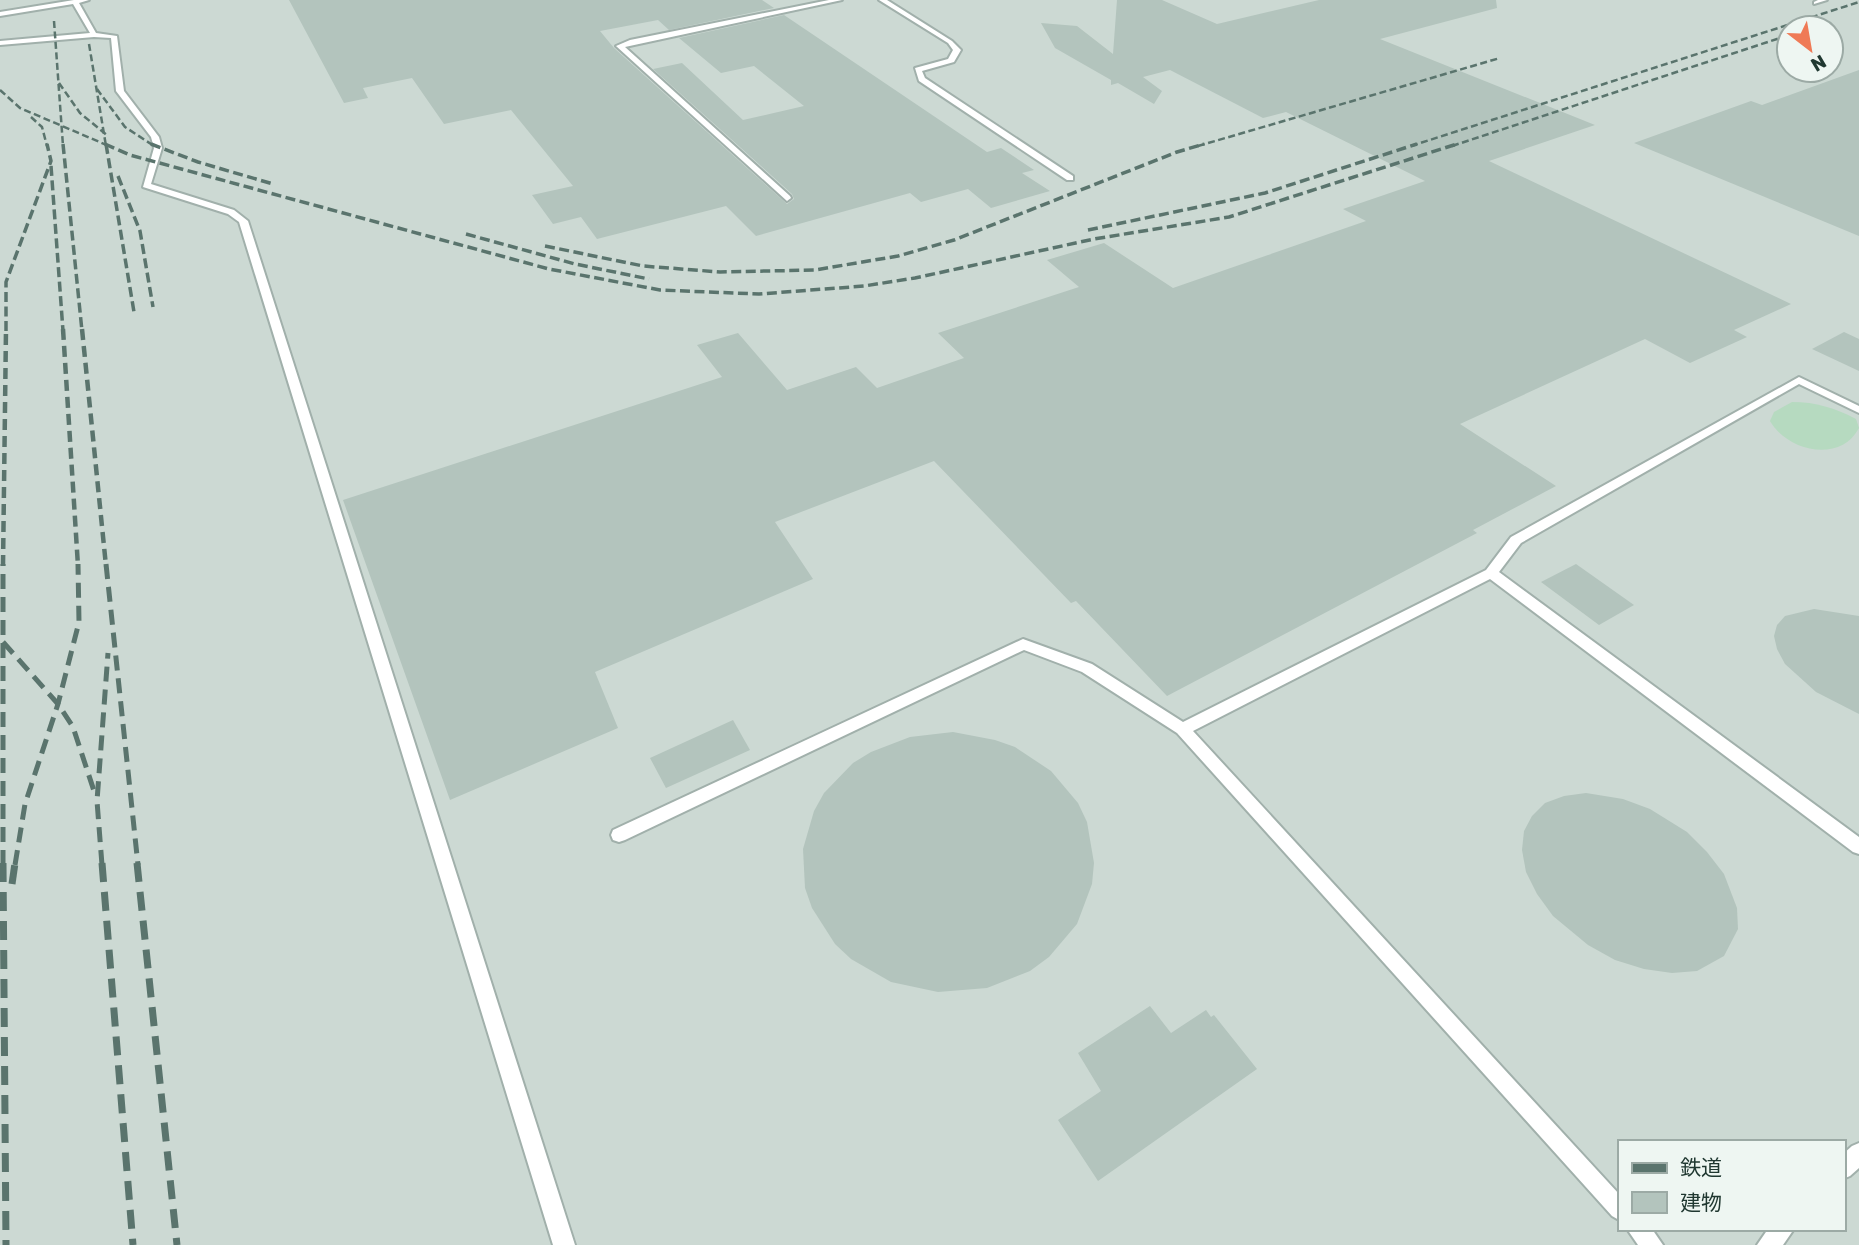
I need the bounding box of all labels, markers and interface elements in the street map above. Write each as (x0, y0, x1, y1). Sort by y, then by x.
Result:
north arrow (1775, 14, 1845, 84)
text: N (1807, 50, 1830, 77)
legend (1618, 1140, 1845, 1231)
text: 鉄道 (1680, 1155, 1722, 1180)
text: 建物 (1680, 1190, 1722, 1215)

